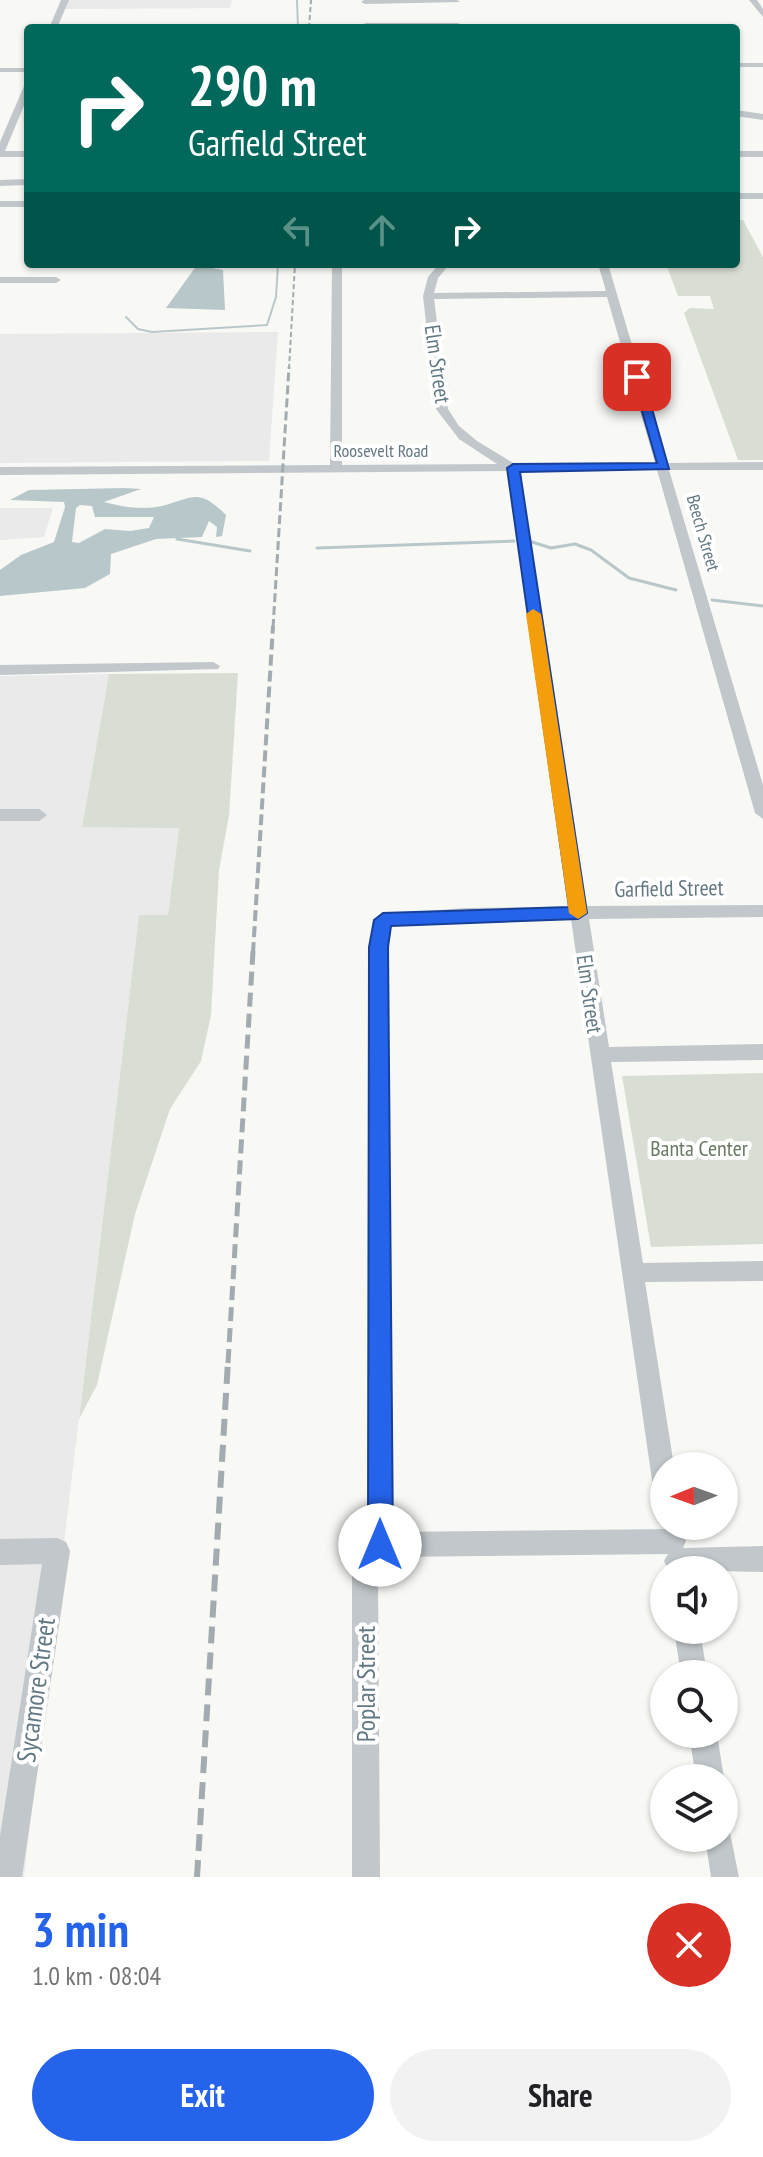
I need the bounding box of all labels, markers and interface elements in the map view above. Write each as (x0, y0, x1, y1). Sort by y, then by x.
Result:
text: 290 m (188, 49, 317, 121)
icon: right (56, 56, 160, 160)
text: Garfield Street (188, 119, 367, 166)
icon: left (276, 208, 320, 252)
icon: ahead (360, 208, 404, 252)
icon: right (444, 208, 488, 252)
street label: Elm Street (419, 323, 457, 405)
pin (603, 343, 671, 411)
icon: arrive (615, 355, 659, 399)
street label: Roosevelt Road (334, 439, 428, 462)
street label: Beech Street (682, 492, 725, 574)
street label: Garfield Street (614, 873, 724, 903)
street label: Elm Street (571, 953, 609, 1035)
park label: Banta Center (650, 1134, 748, 1162)
north arrow (650, 1452, 738, 1540)
map controls (650, 1452, 738, 1852)
position arrow (338, 1503, 422, 1587)
button: sound (650, 1556, 738, 1644)
street label: Sycamore Street (9, 1615, 62, 1764)
street label: Poplar Street (349, 1626, 382, 1742)
button: search (650, 1660, 738, 1748)
button: layers (650, 1764, 738, 1852)
text: 3 min (32, 1898, 129, 1960)
button: close (647, 1903, 731, 1987)
text: 1.0 km · 08:04 (32, 1959, 161, 1992)
button: Exit (32, 2049, 374, 2141)
button: Share (390, 2049, 731, 2141)

